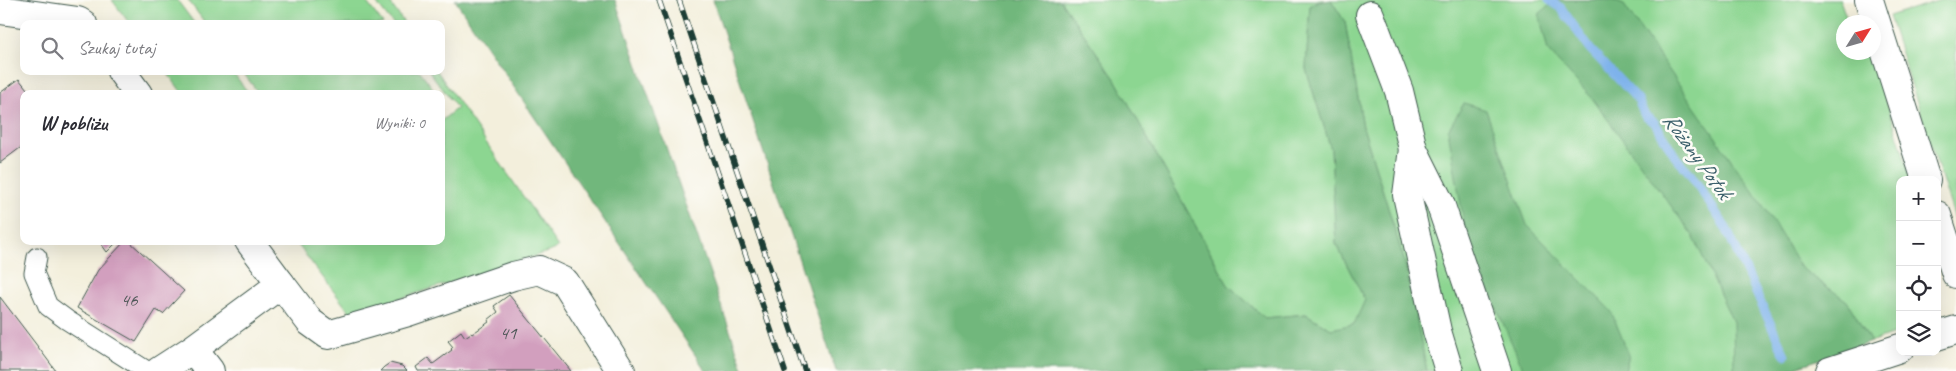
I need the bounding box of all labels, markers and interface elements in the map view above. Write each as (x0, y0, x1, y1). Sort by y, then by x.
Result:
north arrow (1836, 15, 1881, 60)
search box (20, 20, 445, 75)
icon: search (38, 34, 66, 62)
text: Szukaj tutaj (78, 36, 155, 60)
water label: Różany Potok (1657, 107, 1740, 207)
text: W pobliżu (40, 110, 107, 136)
text: Wyniki: 0 (374, 113, 425, 133)
map controls (1896, 176, 1941, 356)
button: + (1896, 176, 1941, 221)
button: − (1896, 221, 1941, 266)
button: locate (1896, 266, 1941, 311)
house number: 46 (120, 288, 139, 312)
button: layers (1896, 311, 1941, 356)
house number: 41 (499, 321, 518, 345)

